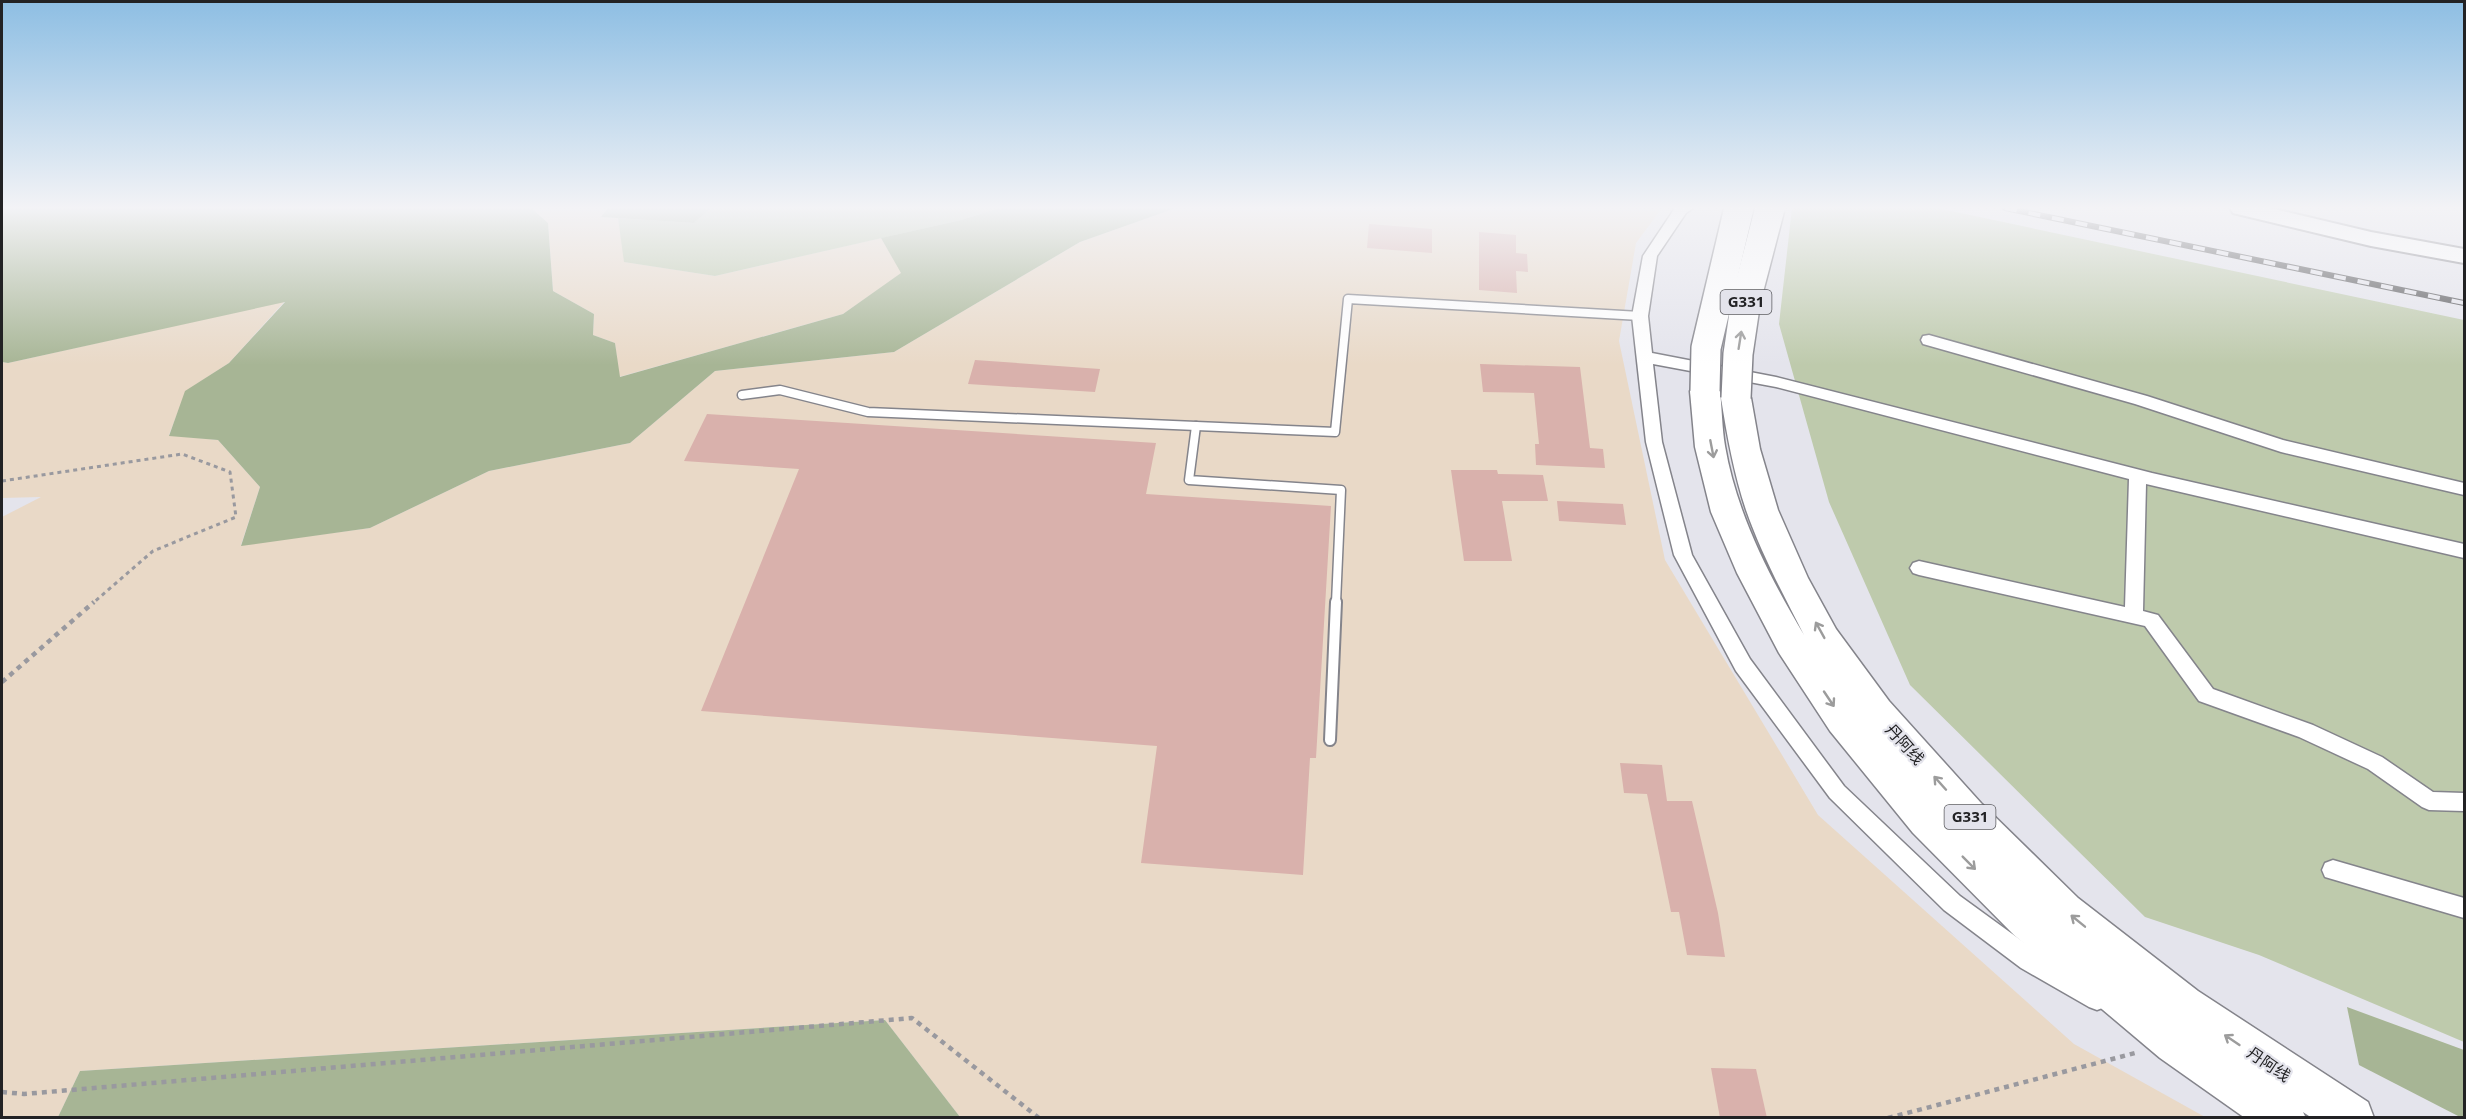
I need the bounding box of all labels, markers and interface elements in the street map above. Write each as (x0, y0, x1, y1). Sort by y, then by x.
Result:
road number: G331 (1720, 290, 1772, 314)
one-way arrow (1734, 330, 1745, 350)
one-way arrow (1707, 438, 1718, 458)
one-way arrow (1814, 622, 1825, 640)
one-way arrow (1823, 691, 1835, 707)
street label: 丹阿线 (1881, 719, 1929, 769)
one-way arrow (1933, 776, 1947, 791)
road number: G331 (1944, 805, 1996, 829)
one-way arrow (1961, 856, 1976, 871)
one-way arrow (2070, 915, 2086, 928)
one-way arrow (2224, 1033, 2241, 1046)
street label: 丹阿线 (2243, 1041, 2295, 1087)

